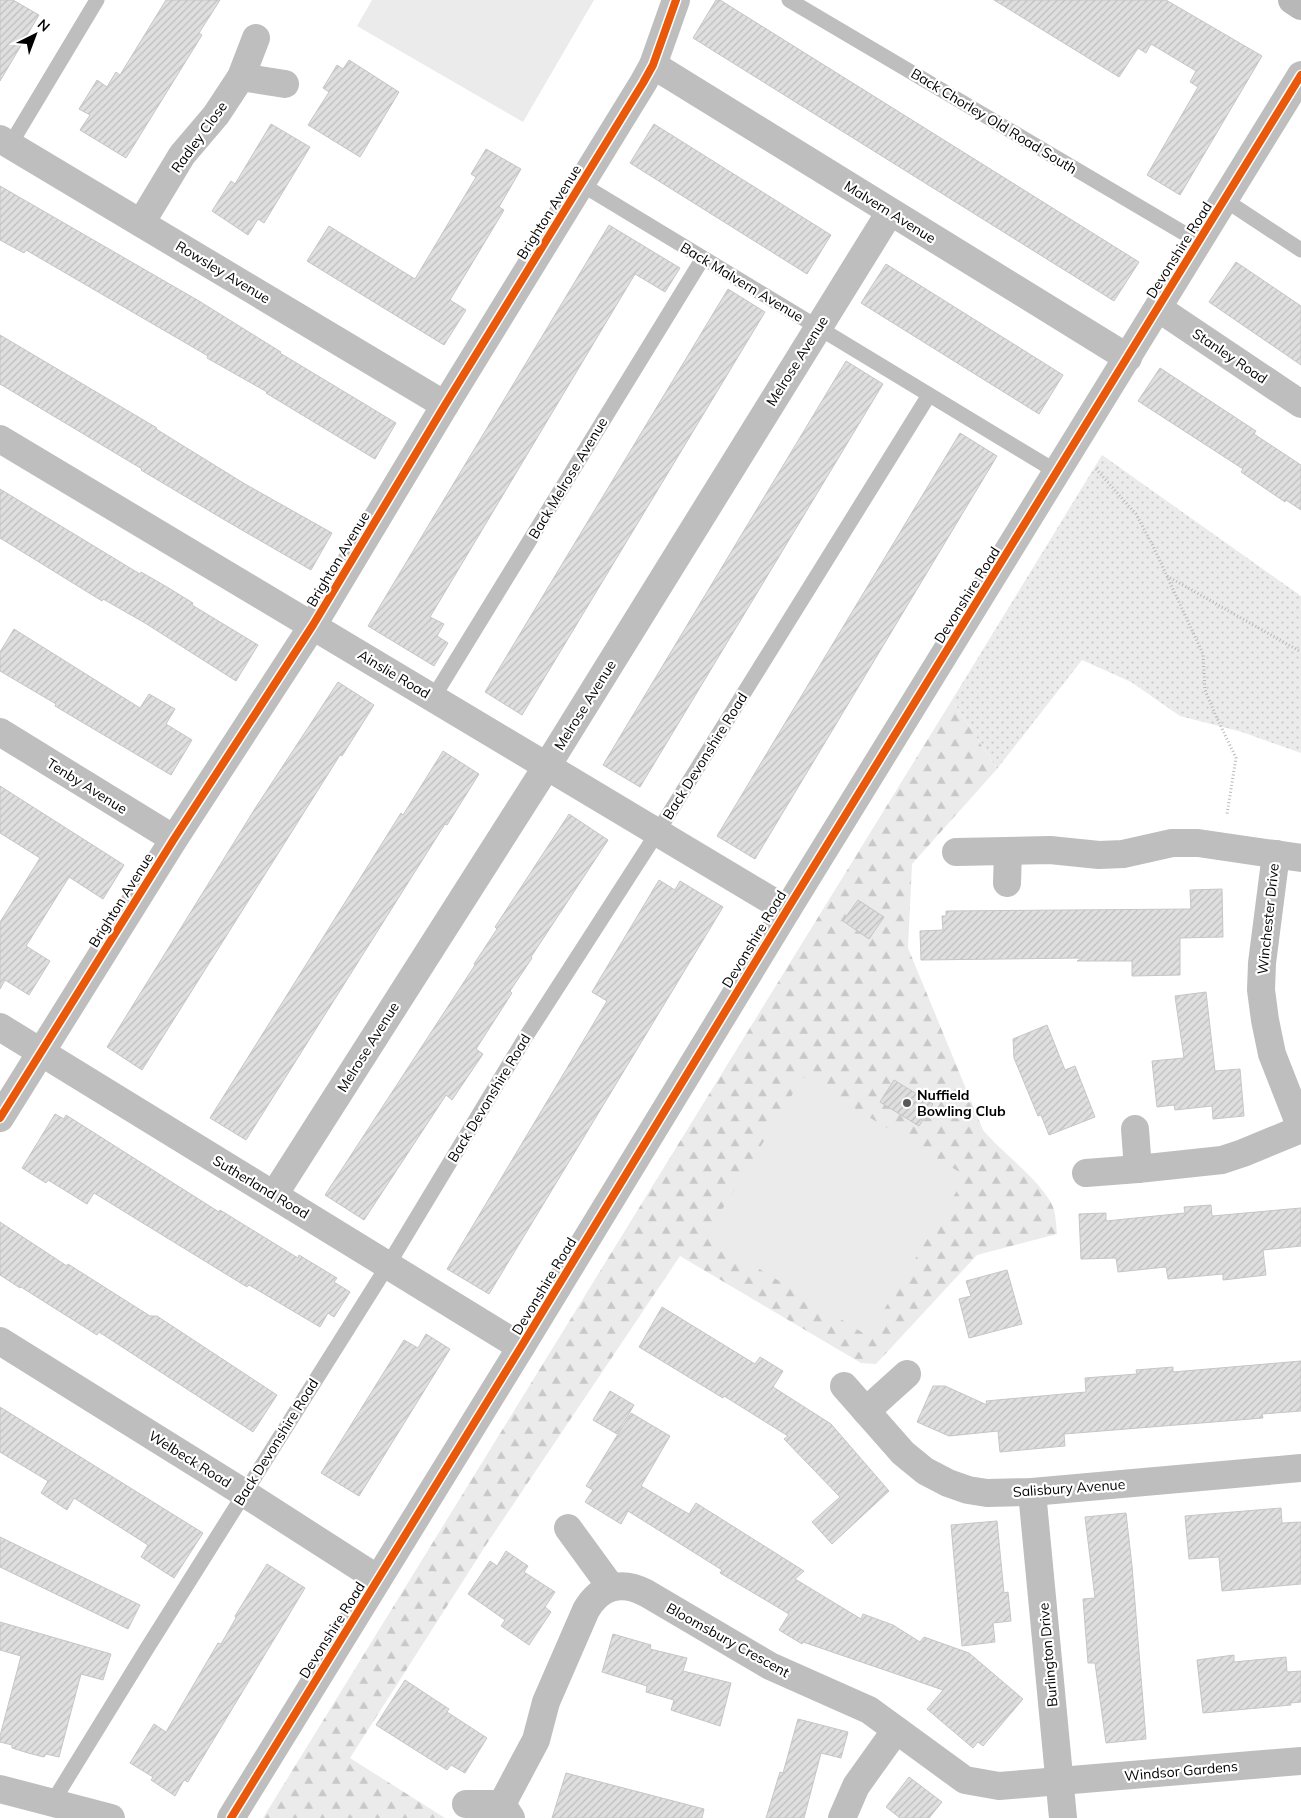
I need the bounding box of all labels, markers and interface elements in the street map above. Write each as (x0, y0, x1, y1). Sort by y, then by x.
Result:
north arrow (10, 10, 60, 60)
text: N (34, 15, 54, 36)
street label: Back Chorley Old Road South (908, 64, 1080, 178)
street label: Radley Close (167, 98, 231, 176)
street label: Brighton Avenue (513, 161, 585, 263)
street label: Malvern Avenue (841, 177, 939, 247)
street label: Devonshire Road (1142, 198, 1216, 302)
street label: Rowsley Avenue (172, 237, 274, 307)
street label: Back Malvern Avenue (677, 238, 807, 326)
street label: Melrose Avenue (762, 313, 832, 409)
street label: Stanley Road (1189, 324, 1271, 388)
street label: Back Melrose Avenue (525, 414, 611, 542)
street label: Brighton Avenue (302, 508, 374, 610)
street label: Devonshire Road (930, 543, 1004, 647)
street label: Ainslie Road (355, 645, 433, 703)
street label: Melrose Avenue (550, 657, 620, 753)
street label: Back Devonshire Road (659, 689, 751, 823)
street label: Tenby Avenue (43, 754, 131, 818)
street label: Brighton Avenue (85, 849, 157, 951)
street label: Winchester Drive (1253, 862, 1283, 976)
street label: Devonshire Road (718, 887, 790, 991)
street label: Melrose Avenue (333, 999, 403, 1095)
street label: Back Devonshire Road (444, 1031, 534, 1165)
place label: Nuffield Bowling Club (917, 1086, 1006, 1120)
marker: Nuffield Bowling Club (901, 1097, 913, 1109)
street label: Sutherland Road (210, 1151, 312, 1223)
street label: Devonshire Road (508, 1234, 580, 1338)
street label: Back Devonshire Road (230, 1375, 322, 1509)
street label: Welbeck Road (145, 1427, 235, 1491)
street label: Salisbury Avenue (1012, 1475, 1126, 1501)
street label: Devonshire Road (295, 1578, 369, 1682)
street label: Bloomsbury Crescent (663, 1599, 793, 1681)
street label: Burlington Drive (1034, 1602, 1062, 1708)
street label: Windsor Gardens (1123, 1757, 1239, 1785)

